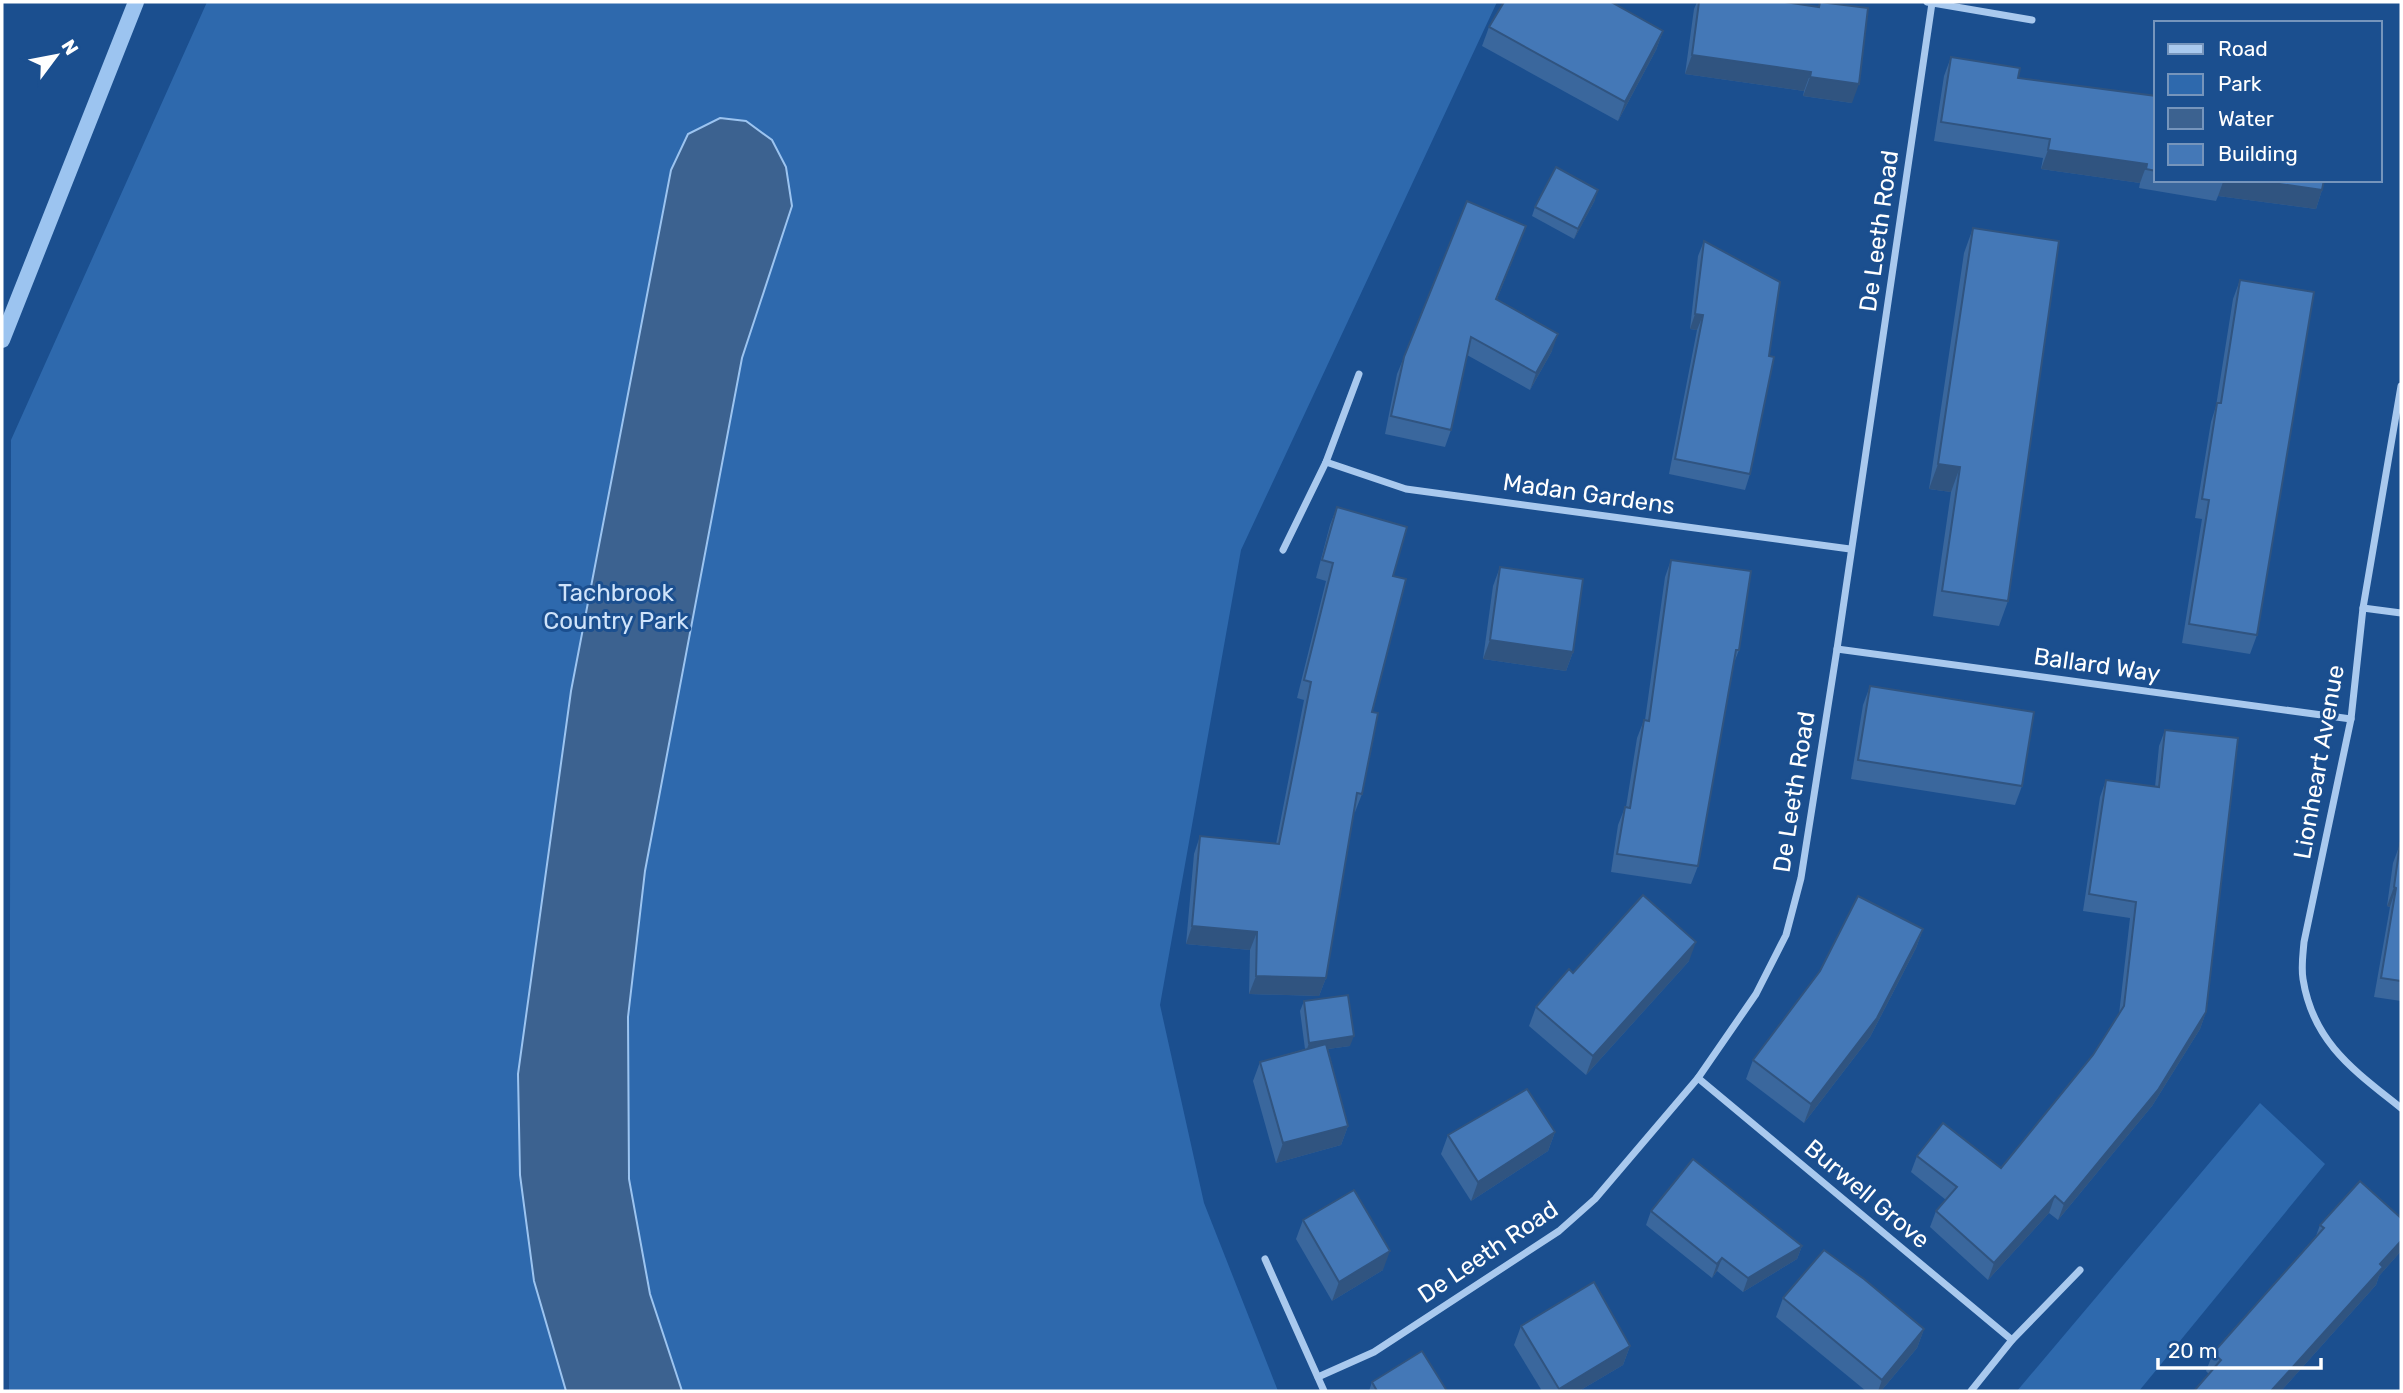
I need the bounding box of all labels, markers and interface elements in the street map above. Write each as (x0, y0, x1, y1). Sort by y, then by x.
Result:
north arrow (21, 21, 91, 91)
legend (2154, 21, 2382, 182)
text: N (57, 35, 83, 59)
text: Road (2218, 36, 2268, 61)
text: Park (2218, 71, 2262, 96)
text: Water (2218, 106, 2274, 131)
text: Building (2218, 141, 2298, 166)
street label: De Leeth Road (1854, 149, 1904, 313)
street label: Madan Gardens (1501, 468, 1677, 520)
park label: Tachbrook Country Park (543, 579, 689, 635)
street label: Ballard Way (2032, 642, 2162, 688)
street label: Lionheart Avenue (2288, 663, 2350, 861)
street label: De Leeth Road (1767, 709, 1821, 875)
street label: Burwell Grove (1799, 1134, 1935, 1254)
street label: De Leeth Road (1413, 1195, 1563, 1309)
scale bar (2158, 1326, 2321, 1370)
text: 20 m (2168, 1338, 2217, 1363)

